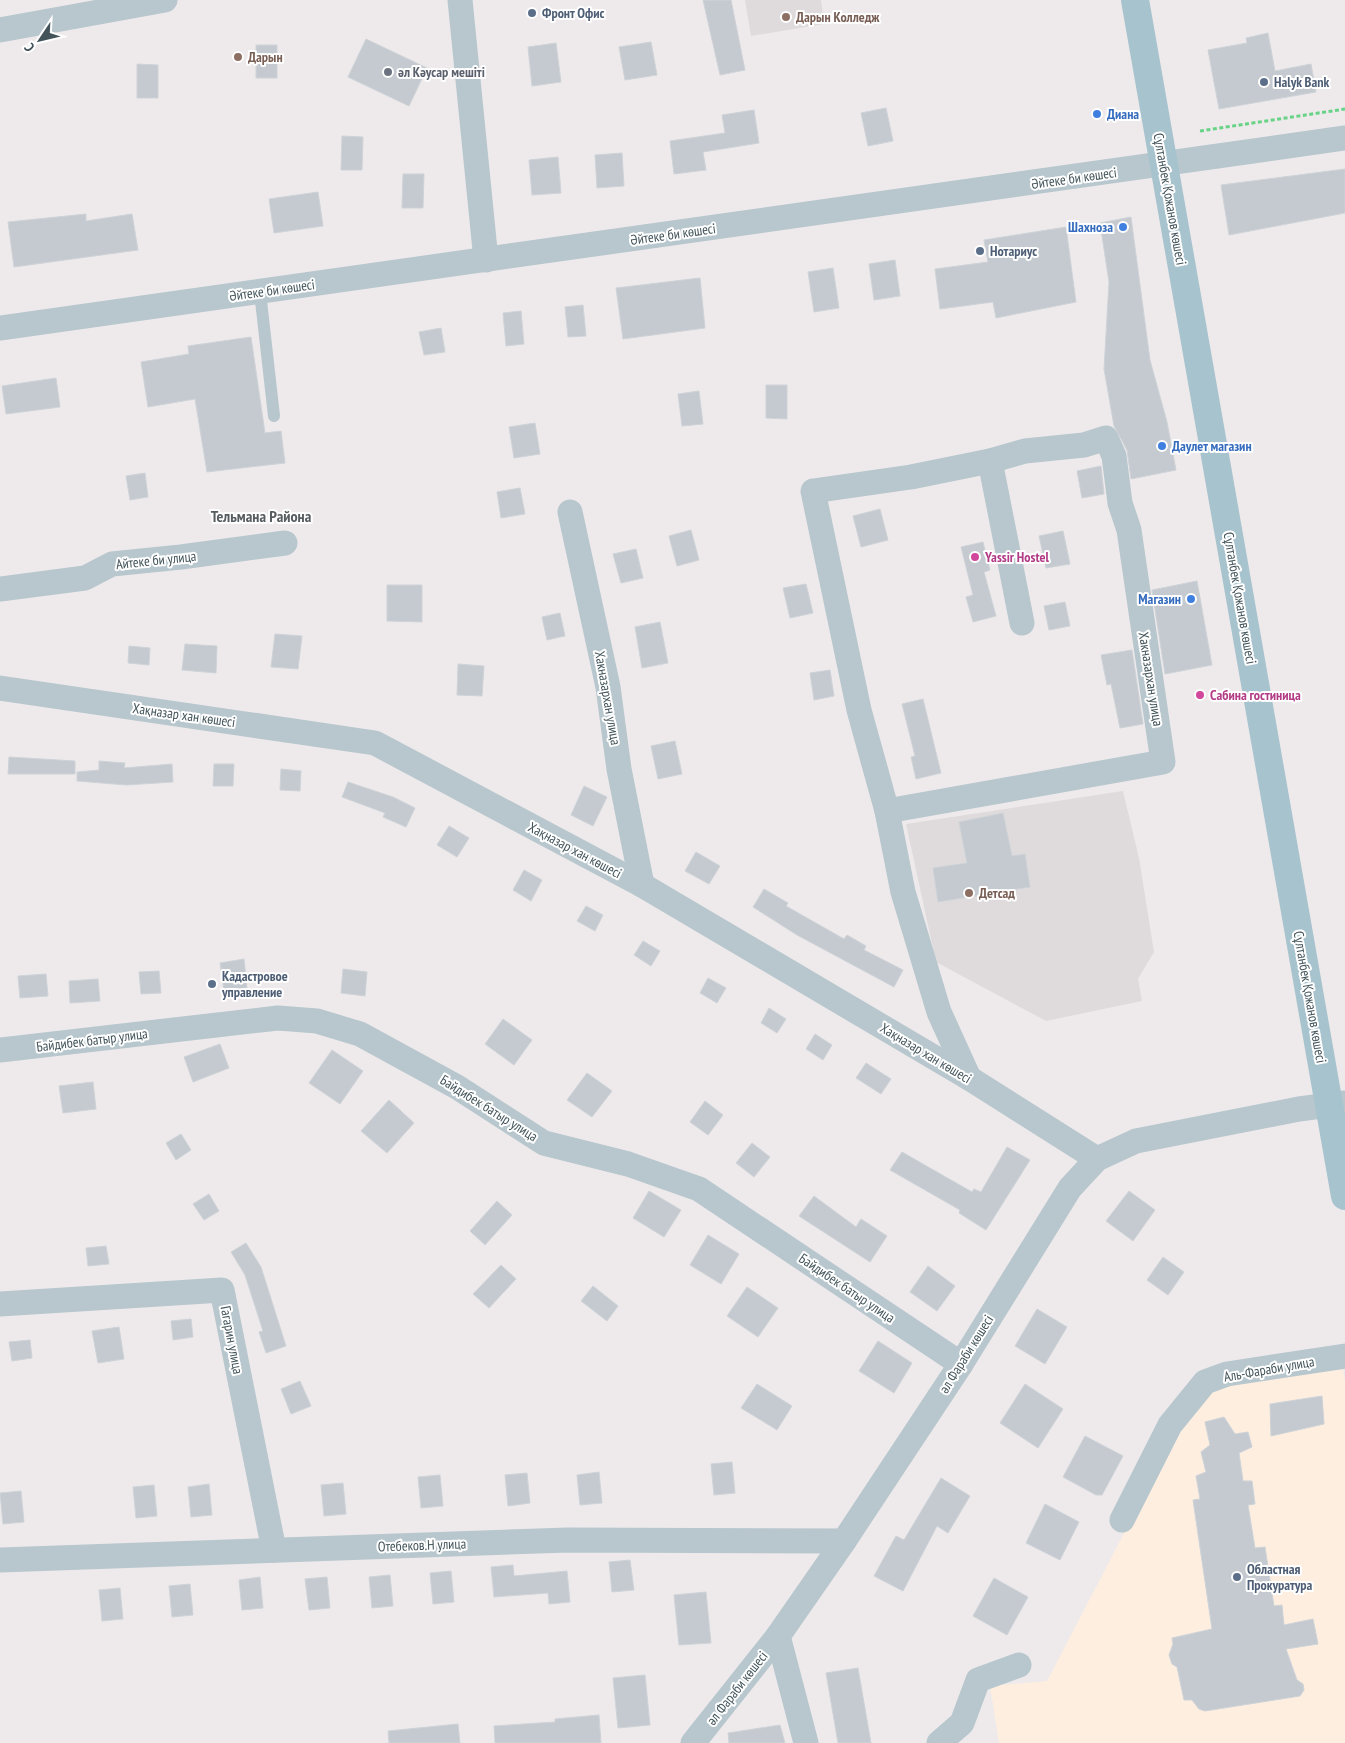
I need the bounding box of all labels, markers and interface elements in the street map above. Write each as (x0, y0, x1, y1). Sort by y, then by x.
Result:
place label: Фронт Офис (542, 4, 604, 22)
marker: Фронт Офис (526, 7, 538, 19)
place label: Дарын Колледж (796, 8, 880, 26)
marker: Дарын Колледж (780, 11, 792, 23)
north arrow (15, 15, 65, 65)
text: С (20, 39, 39, 55)
place label: Дарын (248, 48, 283, 66)
marker: Дарын (232, 51, 244, 63)
place label: әл Кәусар мешіті (398, 63, 485, 81)
marker: әл Кәусар мешіті (382, 66, 394, 78)
place label: Halyk Bank (1274, 73, 1329, 91)
marker: Halyk Bank (1258, 76, 1270, 88)
place label: Диана (1107, 105, 1139, 123)
marker: Диана (1091, 108, 1103, 120)
street label: Сұлтанбек Қожанов көшесі (1150, 132, 1190, 266)
street label: Әйтеке би көшесі (1030, 163, 1118, 193)
place label: Шахноза (1068, 218, 1113, 236)
street label: Әйтеке би көшесі (629, 219, 717, 249)
marker: Шахноза (1117, 221, 1129, 233)
place label: Нотариус (990, 242, 1037, 260)
marker: Нотариус (974, 245, 986, 257)
street label: Әйтеке би көшесі (228, 275, 316, 305)
place label: Даулет магазин (1172, 437, 1252, 455)
marker: Даулет магазин (1156, 440, 1168, 452)
district label: Тельмана Района (211, 506, 312, 526)
street label: Сұлтанбек Қожанов көшесі (1220, 531, 1260, 665)
street label: Айтеке би улица (115, 547, 197, 573)
place label: Yassir Hostel (984, 548, 1049, 566)
marker: Yassir Hostel (969, 551, 981, 563)
place label: Магазин (1138, 590, 1181, 608)
marker: Магазин (1185, 593, 1197, 605)
street label: Хакназархан улица (1135, 631, 1167, 727)
street label: Хакназархан улица (591, 650, 625, 746)
place label: Сабина гостиница (1210, 686, 1301, 704)
marker: Сабина гостиница (1194, 689, 1206, 701)
street label: Хақназар хан көшесі (132, 699, 236, 731)
street label: Хақназар хан көшесі (525, 818, 625, 882)
place label: Детсад (979, 884, 1015, 902)
marker: Детсад (963, 887, 975, 899)
street label: Сұлтанбек Қожанов көшесі (1290, 930, 1330, 1064)
place label: Кадастровое управление (221, 967, 288, 1001)
marker: Кадастровое управление (206, 978, 218, 990)
street label: Хақназар хан көшесі (877, 1019, 975, 1087)
street label: Байдибек батыр улица (35, 1024, 149, 1056)
street label: Байдибек батыр улица (437, 1071, 541, 1145)
street label: Байдибек батыр улица (796, 1249, 898, 1327)
street label: Гагарин улица (217, 1304, 247, 1376)
street label: әл Фараби көшесі (935, 1311, 997, 1397)
street label: Аль-Фараби улица (1222, 1352, 1316, 1386)
street label: Отебеков.Н улица (378, 1534, 466, 1556)
place label: Областная Прокуратура (1247, 1560, 1312, 1594)
marker: Областная Прокуратура (1231, 1571, 1243, 1583)
street label: әл Фараби көшесі (702, 1647, 772, 1729)

